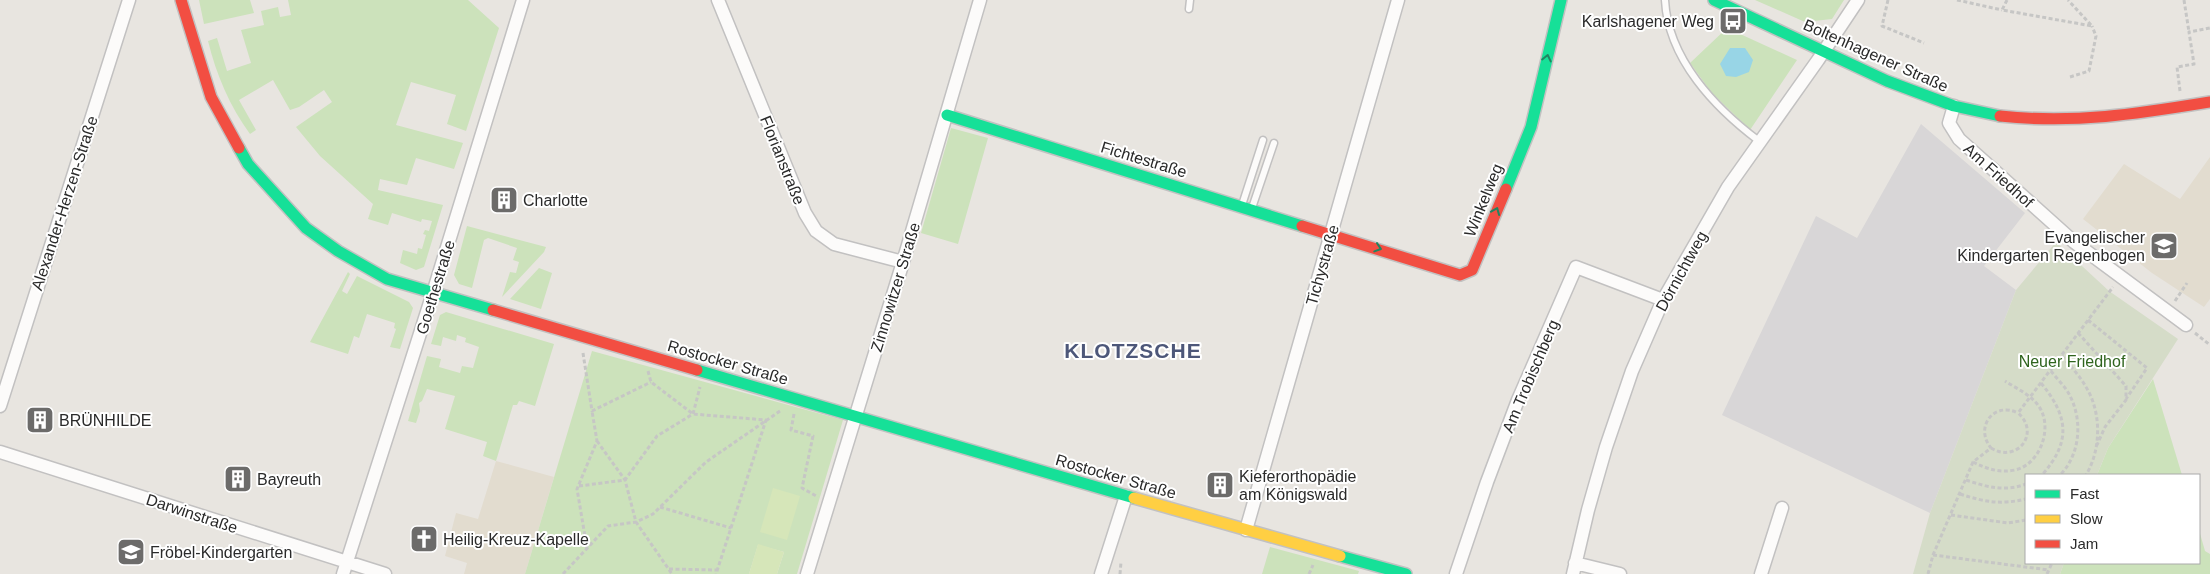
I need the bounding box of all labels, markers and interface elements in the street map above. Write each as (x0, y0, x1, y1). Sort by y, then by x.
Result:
bus stop icon: Karlshagener Weg (1718, 6, 1748, 36)
place label: Karlshagener Weg (1582, 13, 1714, 30)
street label: Boltenhagener Straße (1801, 16, 1951, 95)
one-way arrow (1541, 53, 1552, 62)
street label: Florianstraße (757, 113, 808, 207)
street label: Alexander-Herzen-Straße (28, 114, 101, 292)
street label: Fichtestraße (1099, 138, 1189, 181)
street label: Am Friedhof (1961, 140, 2037, 211)
street label: Winkelweg (1461, 161, 1506, 239)
building icon: Charlotte (489, 185, 519, 215)
place label: Charlotte (523, 192, 588, 209)
one-way arrow (1490, 208, 1500, 216)
street label: Zinnowitzer Straße (868, 220, 923, 354)
street label: Tichystraße (1303, 223, 1342, 307)
street label: Dörnichtweg (1652, 228, 1710, 314)
place label: Evangelischer Kindergarten Regenbogen (1957, 229, 2146, 264)
school or university icon: Evangelischer Kindergarten Regenbogen (2149, 231, 2179, 261)
street label: Goethestraße (413, 238, 458, 336)
one-way arrow (1373, 243, 1382, 253)
street label: Am Trobischberg (1499, 317, 1562, 435)
street label: Rostocker Straße (666, 337, 790, 388)
district label: KLOTZSCHE (1064, 339, 1202, 362)
park label: Neuer Friedhof (2019, 353, 2126, 370)
building icon: BRÜNHILDE (25, 405, 55, 435)
place label: BRÜNHILDE (59, 412, 151, 429)
street label: Rostocker Straße (1054, 451, 1178, 502)
building icon: Bayreuth (223, 464, 253, 494)
place label: Kieferorthopädie am Königswald (1239, 468, 1357, 503)
building icon: Kieferorthopädie am Königswald (1205, 470, 1235, 500)
place label: Bayreuth (257, 471, 321, 488)
legend (2025, 474, 2200, 564)
text: Fast (2070, 485, 2100, 502)
street label: Darwinstraße (144, 491, 240, 536)
text: Slow (2070, 510, 2103, 527)
church icon: Heilig-Kreuz-Kapelle (409, 524, 439, 554)
place label: Heilig-Kreuz-Kapelle (443, 531, 589, 548)
text: Jam (2070, 535, 2098, 552)
school or university icon: Fröbel-Kindergarten (116, 537, 146, 567)
place label: Fröbel-Kindergarten (150, 544, 292, 561)

